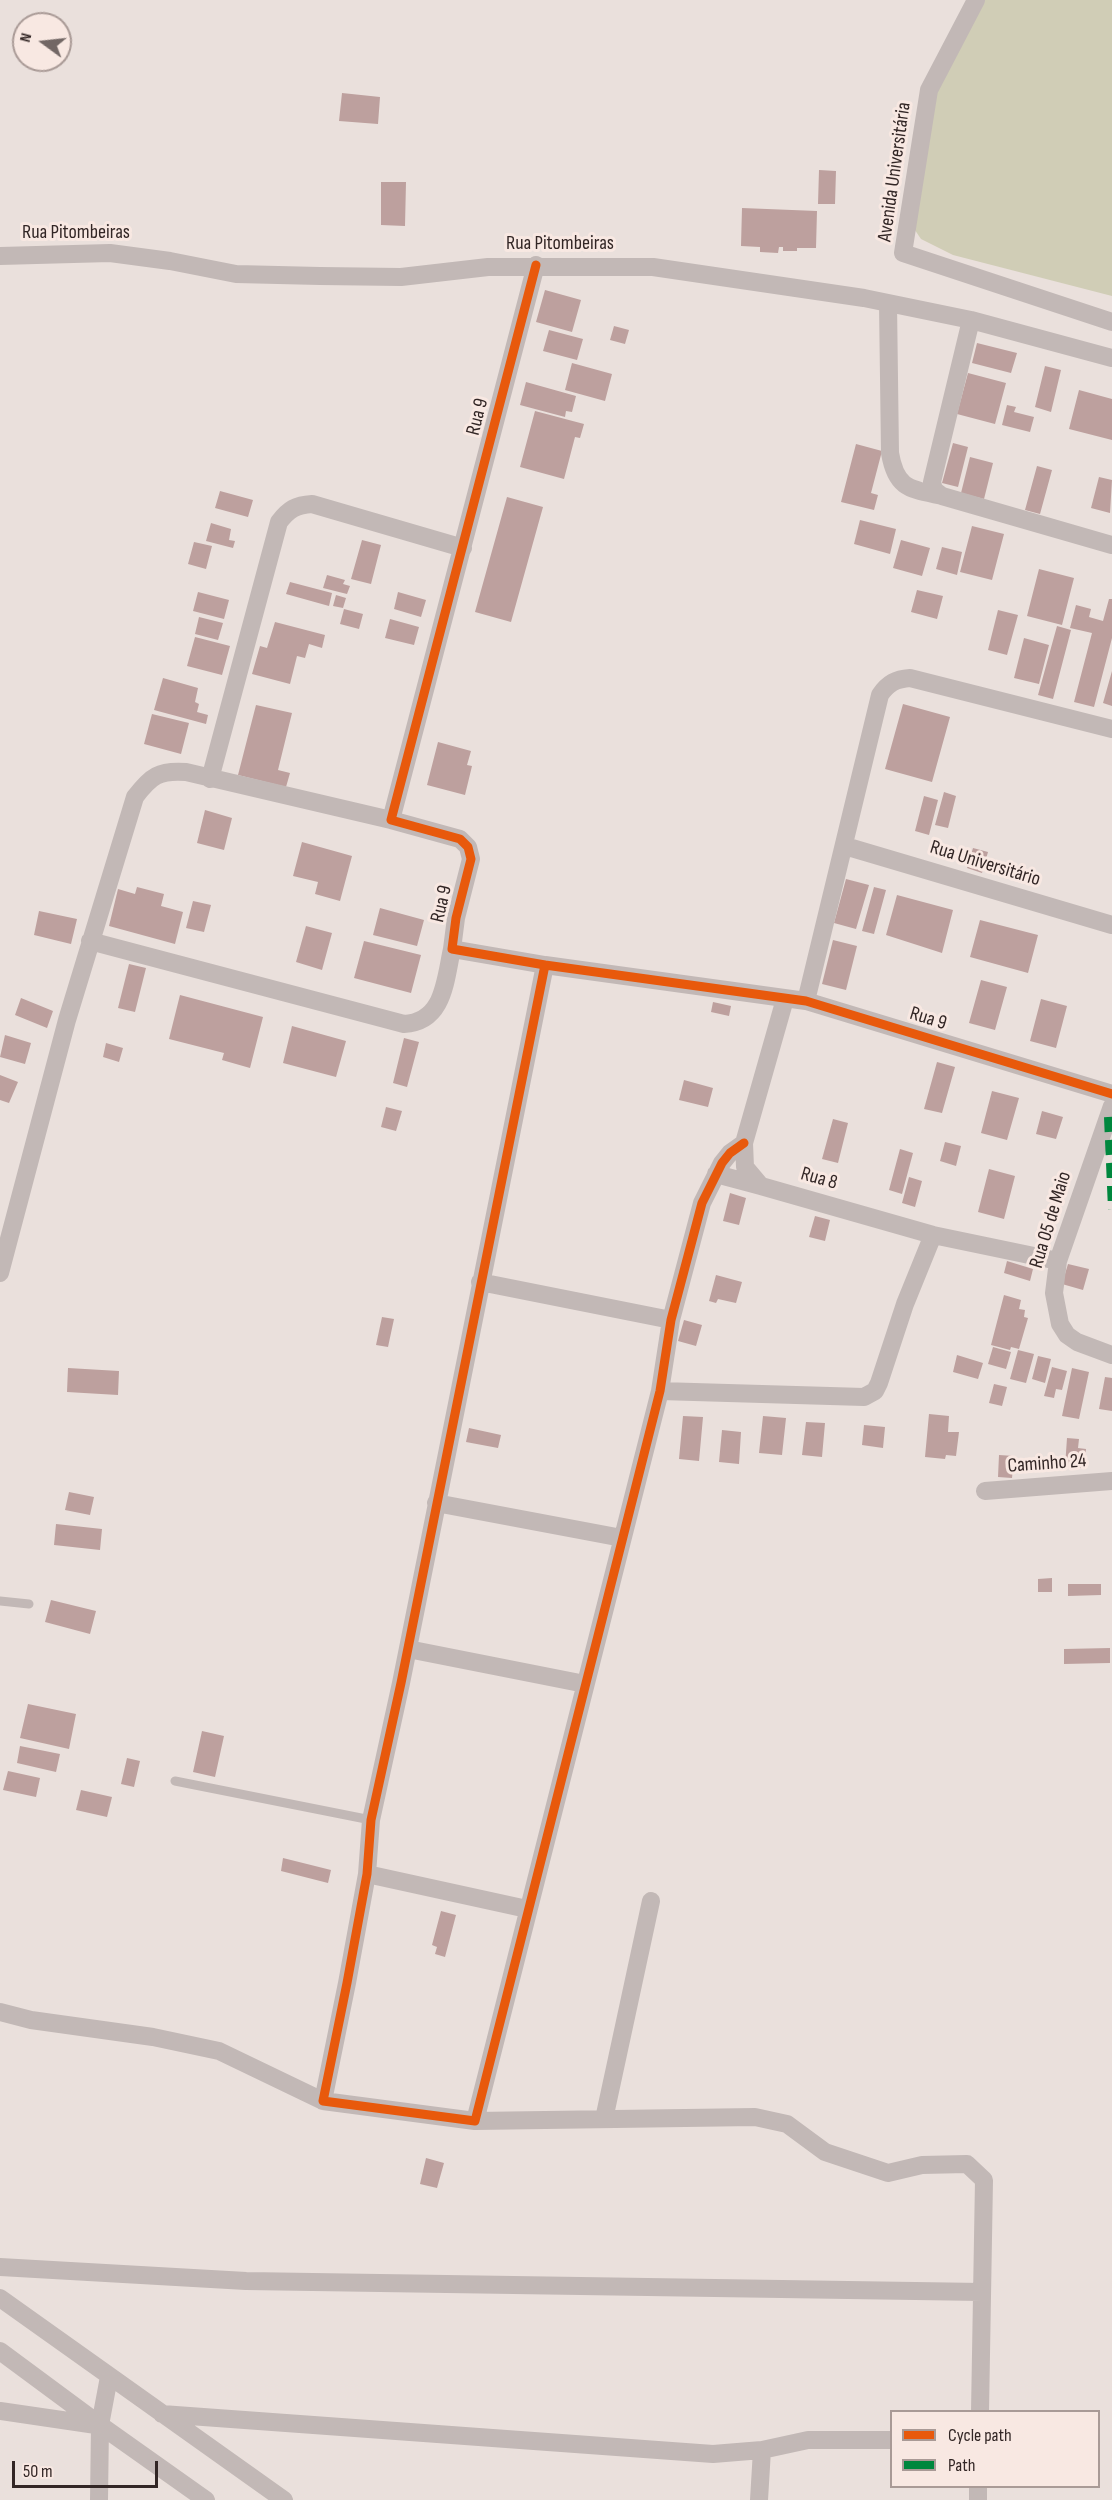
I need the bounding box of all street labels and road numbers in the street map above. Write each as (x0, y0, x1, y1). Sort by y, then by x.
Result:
street label: Avenida Universitária (873, 101, 917, 243)
street label: Rua Pitombeiras (22, 221, 130, 245)
street label: Rua Pitombeiras (506, 232, 614, 256)
street label: Rua 9 (462, 396, 494, 438)
street label: Rua Universitário (927, 836, 1043, 892)
street label: Rua 9 (426, 883, 458, 925)
street label: Rua 9 (907, 1002, 949, 1036)
street label: Rua 8 (798, 1162, 840, 1196)
street label: Rua 05 de Maio (1025, 1169, 1077, 1271)
street label: Caminho 24 (1007, 1449, 1087, 1479)

